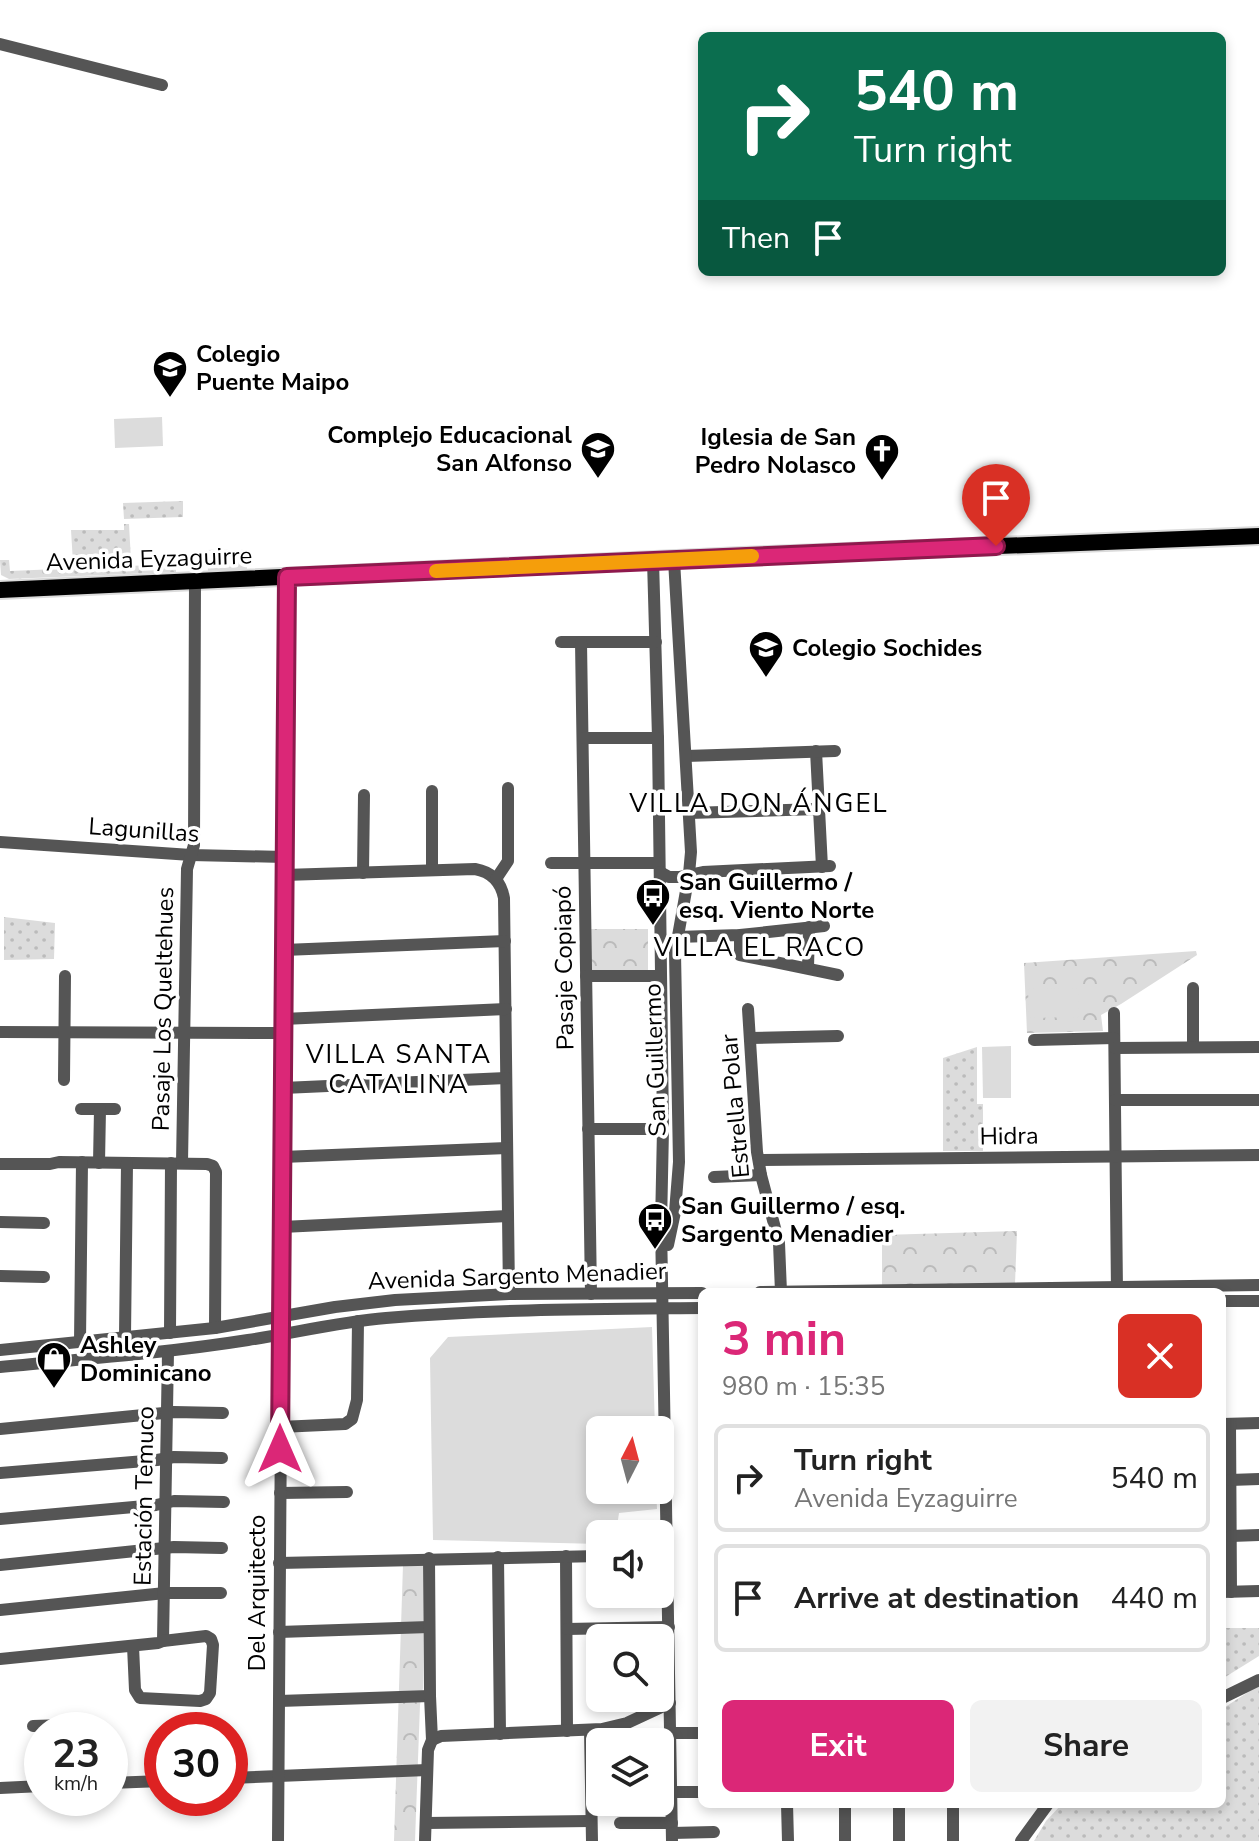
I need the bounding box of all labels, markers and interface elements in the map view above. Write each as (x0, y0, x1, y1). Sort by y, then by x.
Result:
text: 540 m (854, 53, 1019, 130)
icon: right (722, 64, 826, 168)
text: Turn right (854, 126, 1011, 175)
icon: arrive (806, 216, 850, 260)
text: Then (722, 218, 790, 259)
place label: Colegio Puente Maipo (196, 338, 349, 398)
school or university icon: Colegio Puente Maipo (151, 349, 189, 399)
place label: Complejo Educacional San Alfonso (327, 419, 572, 479)
place label: Iglesia de San Pedro Nolasco (695, 421, 856, 481)
school or university icon: Complejo Educacional San Alfonso (579, 430, 617, 480)
church icon: Iglesia de San Pedro Nolasco (863, 432, 901, 482)
pin (962, 464, 1030, 546)
icon: arrive (974, 476, 1018, 520)
street label: Avenida Eyzaguirre (45, 539, 253, 579)
school or university icon: Colegio Sochides (747, 629, 785, 679)
place label: Colegio Sochides (792, 632, 982, 664)
district label: VILLA DON ÁNGEL (628, 786, 889, 821)
street label: Lagunillas (88, 810, 200, 850)
place label: San Guillermo / esq. Viento Norte (679, 866, 874, 926)
bus stop icon: San Guillermo / esq. Viento Norte (634, 877, 672, 927)
street label: Pasaje Copiapó (547, 885, 581, 1051)
street label: Pasaje Los Queltehues (145, 887, 181, 1131)
district label: VILLA EL RACO (653, 930, 866, 965)
street label: San Guillermo (636, 983, 674, 1137)
street label: Estrella Polar (713, 1032, 757, 1179)
district label: VILLA SANTA CATALINA (305, 1037, 492, 1102)
street label: Hidra (979, 1119, 1039, 1153)
place label: San Guillermo / esq. Sargento Menadier (681, 1190, 906, 1250)
bus stop icon: San Guillermo / esq. Sargento Menadier (636, 1201, 674, 1251)
street label: Avenida Sargento Menadier (367, 1255, 667, 1297)
text: 3 min (722, 1306, 846, 1372)
button: close (1118, 1314, 1202, 1398)
place label: Ashley Dominicano (80, 1329, 212, 1389)
shop icon: Ashley Dominicano (35, 1340, 73, 1390)
text: 980 m · 15:35 (722, 1369, 885, 1404)
street label: Estación Temuco (126, 1406, 162, 1586)
position arrow (238, 1407, 322, 1491)
north arrow (586, 1416, 674, 1504)
map controls (586, 1416, 674, 1816)
text: Turn right (794, 1440, 932, 1481)
icon: right (726, 1456, 770, 1500)
text: 540 m (1111, 1458, 1198, 1499)
text: Avenida Eyzaguirre (794, 1481, 1018, 1516)
street label: Del Arquitecto (241, 1515, 273, 1671)
button: sound (586, 1520, 674, 1608)
icon: arrive (726, 1576, 770, 1620)
text: Arrive at destination (794, 1578, 1079, 1619)
text: 440 m (1111, 1578, 1198, 1619)
button: search (586, 1624, 674, 1712)
button: Exit (722, 1700, 954, 1792)
button: Share (970, 1700, 1202, 1792)
speed limit sign: 30 (144, 1712, 248, 1816)
text: 23 (52, 1727, 100, 1781)
button: layers (586, 1728, 674, 1816)
text: km/h (54, 1770, 98, 1797)

